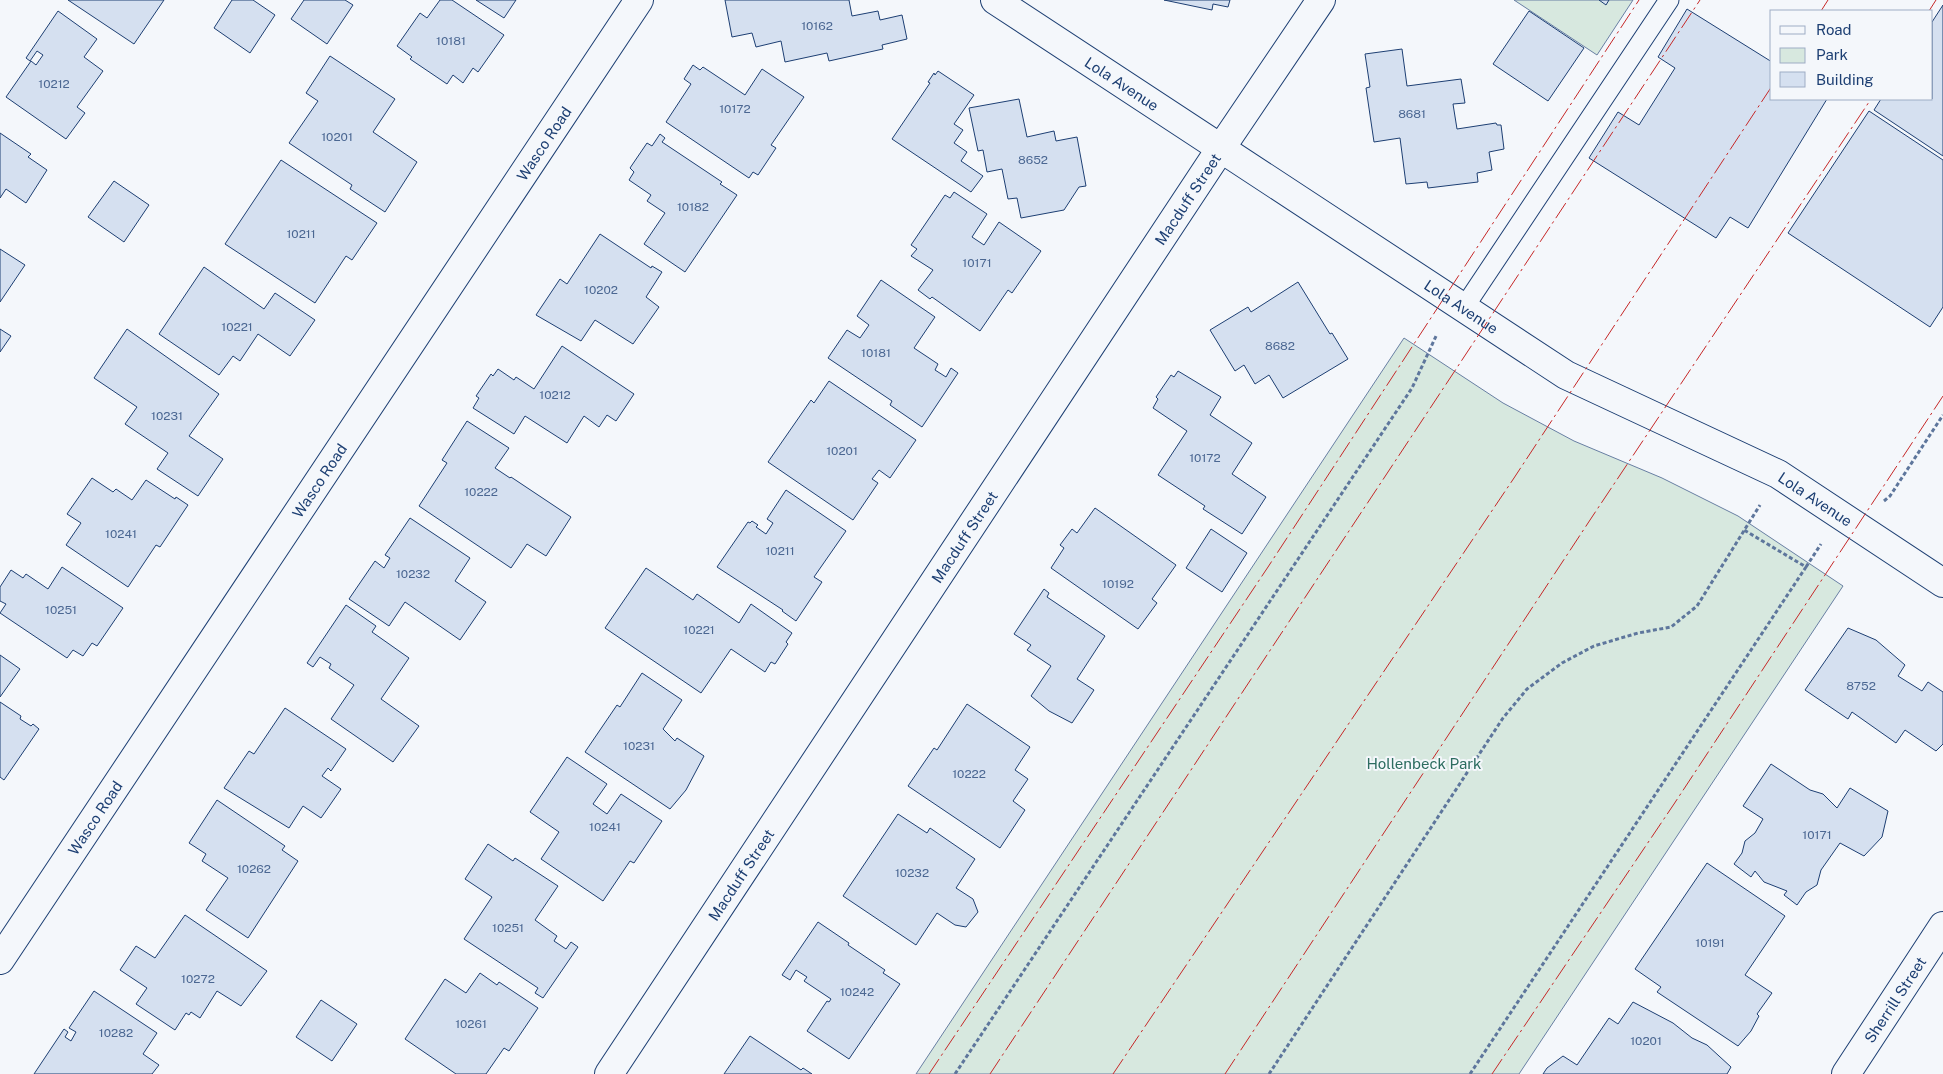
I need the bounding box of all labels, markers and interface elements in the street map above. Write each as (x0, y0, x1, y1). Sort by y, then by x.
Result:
legend (1770, 10, 1933, 100)
house number: 10162 (801, 19, 833, 33)
text: Road (1816, 21, 1852, 38)
house number: 10181 (436, 34, 466, 48)
text: Park (1816, 46, 1848, 63)
street label: Lola Avenue (1082, 53, 1162, 114)
text: Building (1816, 71, 1874, 88)
house number: 10212 (38, 77, 70, 91)
house number: 10172 (719, 102, 751, 116)
street label: Wasco Road (513, 103, 574, 184)
house number: 8681 (1398, 107, 1426, 121)
house number: 10201 (321, 130, 353, 144)
street label: Macduff Street (1151, 150, 1224, 248)
house number: 8652 (1018, 153, 1048, 167)
house number: 10182 (677, 200, 709, 214)
house number: 10211 (286, 227, 316, 241)
house number: 10171 (962, 256, 992, 270)
street label: Lola Avenue (1421, 276, 1502, 337)
house number: 10202 (584, 283, 618, 297)
house number: 10221 (221, 320, 253, 334)
house number: 8682 (1265, 339, 1295, 353)
house number: 10181 (861, 346, 891, 360)
house number: 10212 (539, 388, 571, 402)
house number: 10231 (151, 409, 183, 423)
street label: Wasco Road (288, 440, 350, 521)
house number: 10201 (826, 444, 858, 458)
house number: 10172 (1189, 451, 1221, 465)
street label: Lola Avenue (1775, 468, 1856, 529)
house number: 10222 (464, 485, 498, 499)
street label: Macduff Street (928, 488, 1001, 586)
house number: 10241 (105, 527, 137, 541)
house number: 10211 (765, 544, 795, 558)
house number: 10232 (396, 567, 430, 581)
house number: 10192 (1102, 577, 1134, 591)
house number: 10251 (45, 603, 77, 617)
house number: 10221 (683, 623, 715, 637)
house number: 8752 (1846, 679, 1876, 693)
house number: 10231 (623, 739, 655, 753)
park label: Hollenbeck Park (1366, 755, 1482, 772)
house number: 10222 (952, 767, 986, 781)
street label: Wasco Road (64, 777, 125, 858)
house number: 10241 (589, 820, 621, 834)
street label: Macduff Street (704, 825, 777, 924)
house number: 10171 (1802, 828, 1832, 842)
house number: 10262 (237, 862, 271, 876)
house number: 10232 (895, 866, 929, 880)
house number: 10251 (492, 921, 524, 935)
house number: 10191 (1695, 936, 1725, 950)
street label: Sherrill Street (1860, 953, 1929, 1046)
house number: 10272 (181, 972, 215, 986)
house number: 10242 (840, 985, 874, 999)
house number: 10261 (455, 1017, 487, 1031)
house number: 10282 (99, 1026, 133, 1040)
house number: 10201 (1630, 1034, 1662, 1048)

